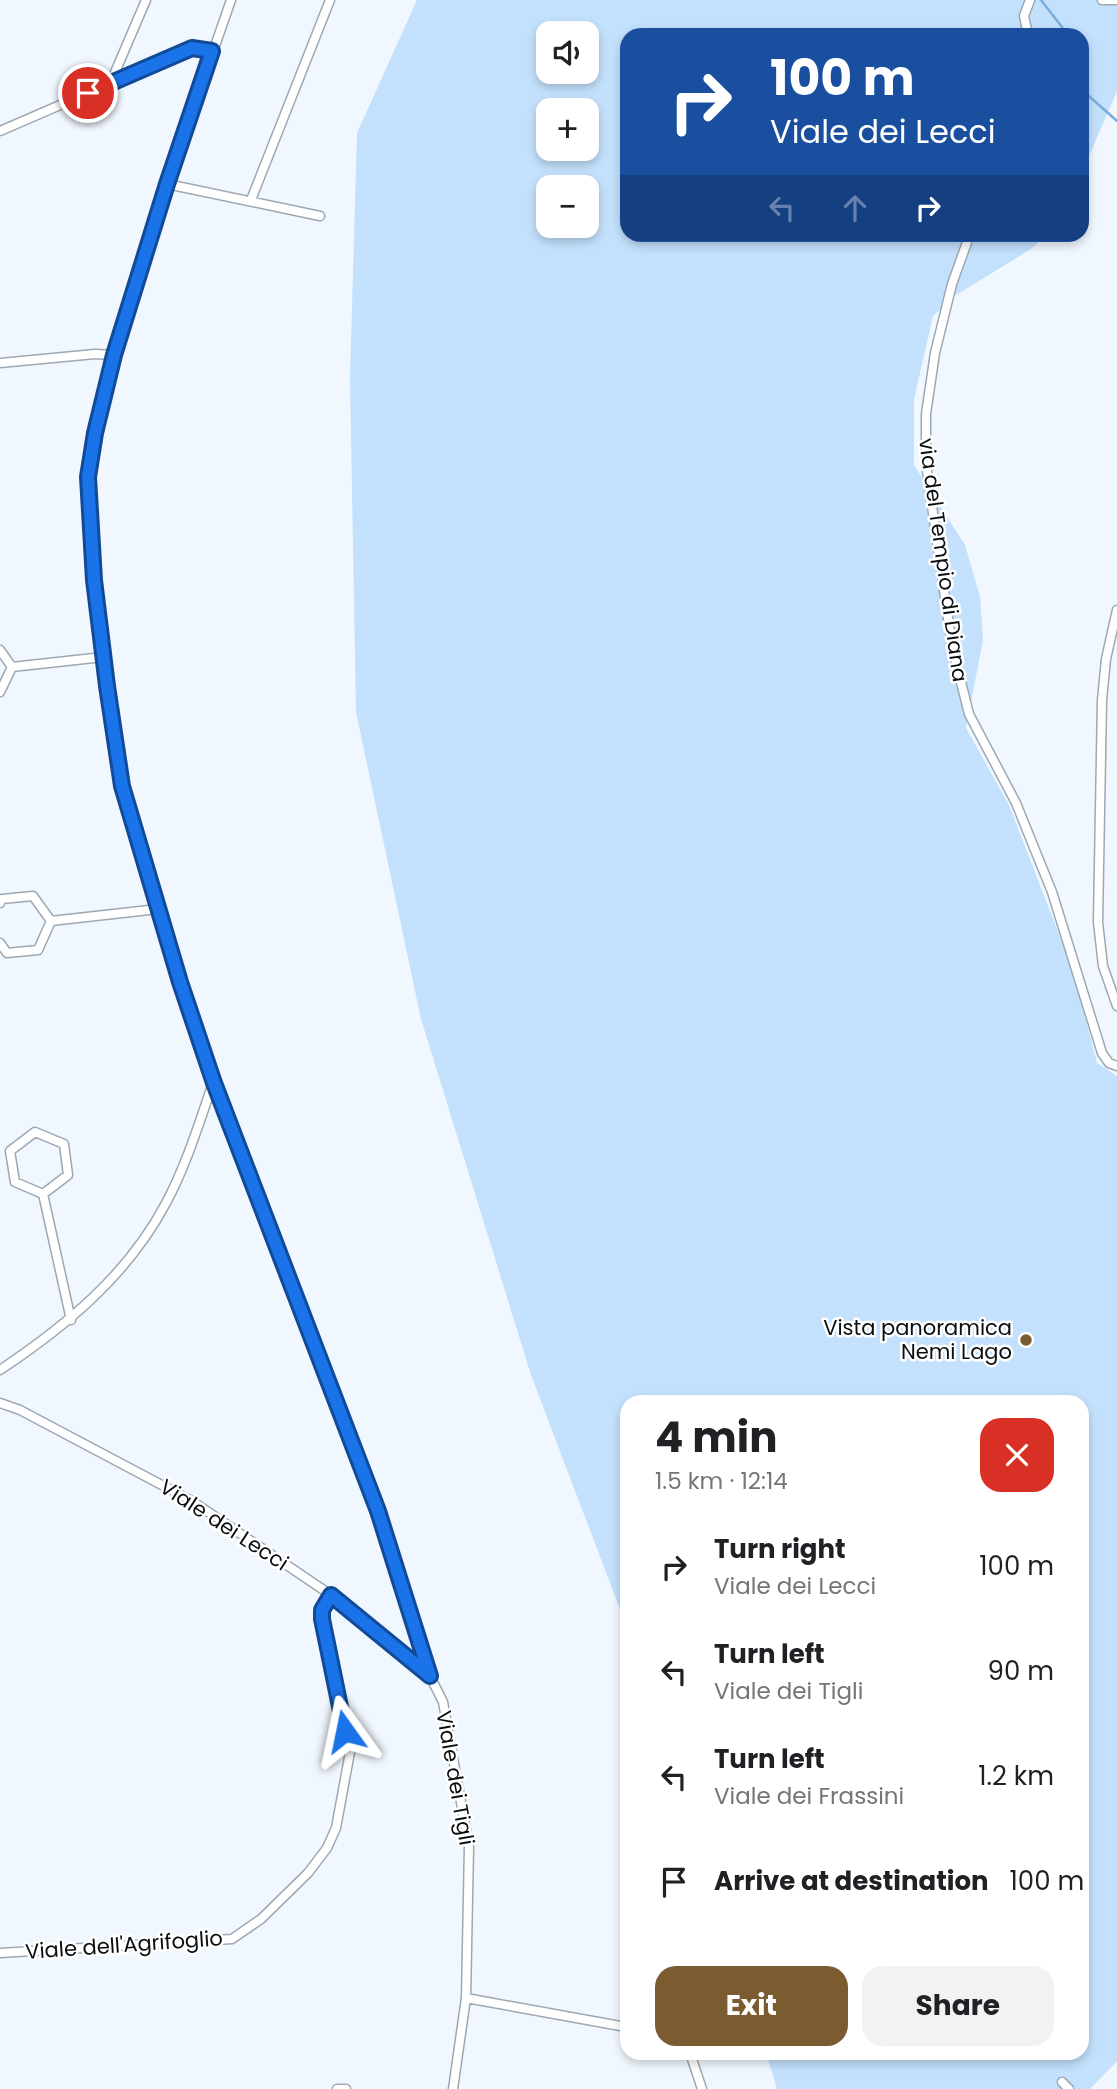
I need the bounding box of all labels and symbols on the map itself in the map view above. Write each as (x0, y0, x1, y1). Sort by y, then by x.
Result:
pin (58, 63, 118, 123)
street label: via del Tempio di Diana (912, 436, 975, 684)
place label: Vista panoramica Nemi Lago (823, 1313, 1012, 1366)
marker: Vista panoramica Nemi Lago (1018, 1332, 1034, 1348)
street label: Viale dei Lecci (154, 1472, 294, 1577)
position arrow (308, 1694, 382, 1768)
street label: Viale dei Tigli (429, 1708, 482, 1848)
street label: Viale dell'Agrifoglio (24, 1923, 224, 1966)

